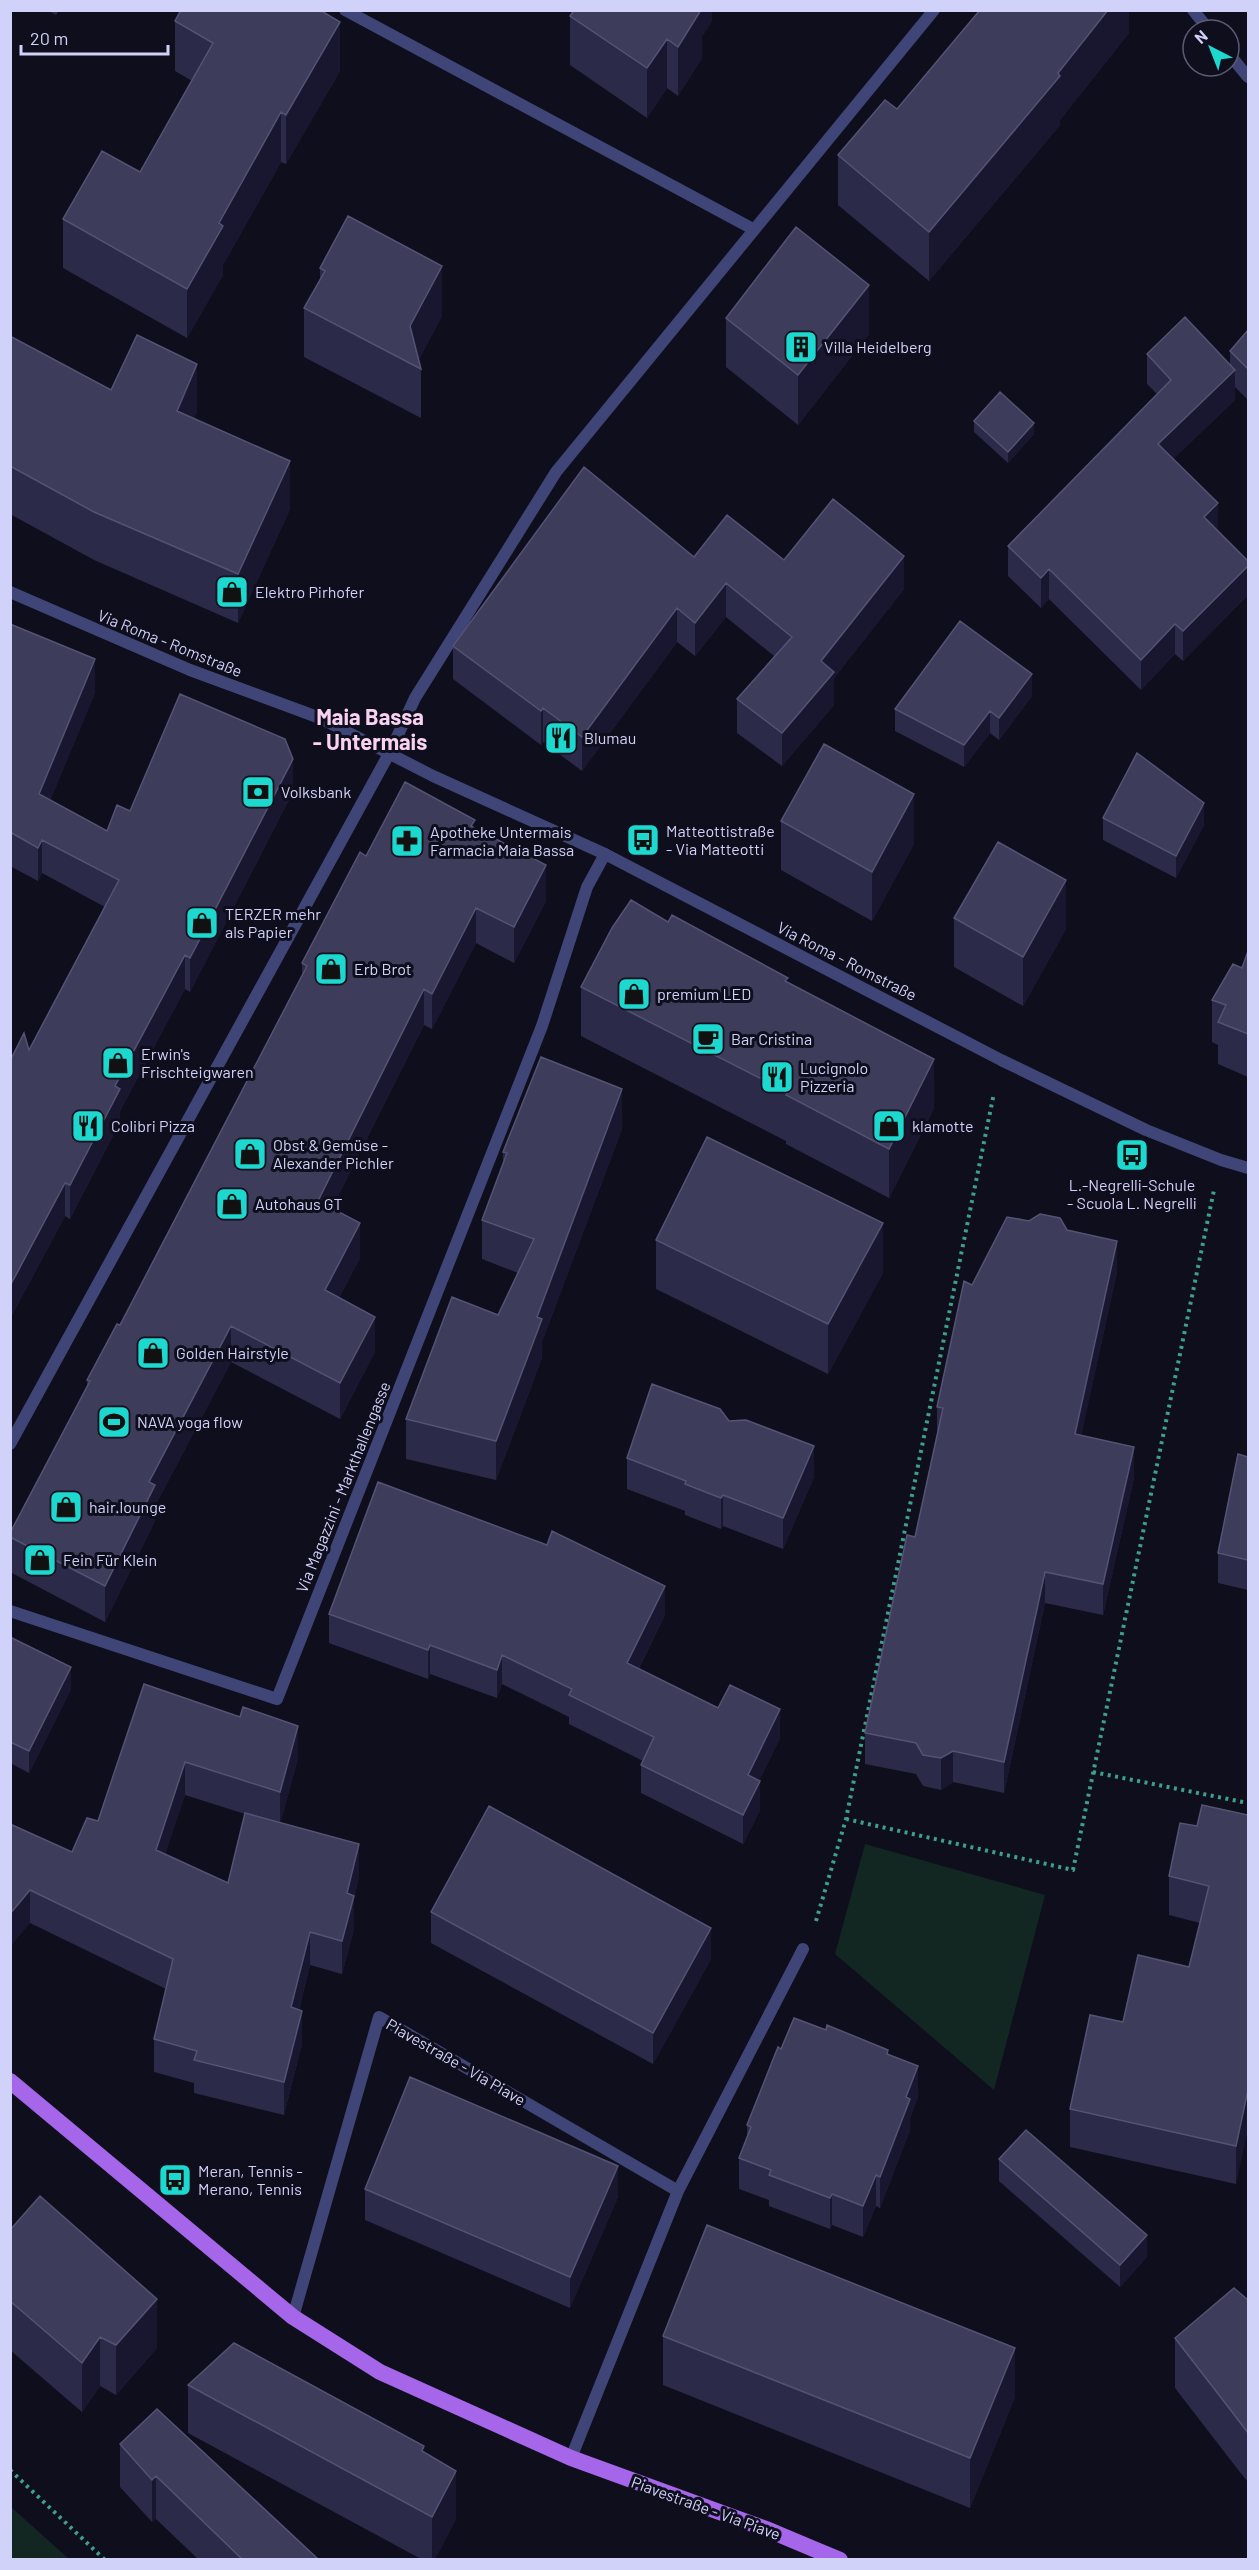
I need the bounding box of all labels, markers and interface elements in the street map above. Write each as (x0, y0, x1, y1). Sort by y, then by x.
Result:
scale bar (21, 18, 168, 56)
north arrow (1181, 18, 1241, 78)
text: N (1190, 26, 1211, 47)
text: 20 m (30, 27, 68, 49)
building icon: Villa Heidelberg (783, 329, 819, 365)
place label: Villa Heidelberg (824, 337, 932, 356)
shop icon: Elektro Pirhofer (214, 574, 250, 610)
place label: Elektro Pirhofer (255, 582, 364, 601)
street label: Via Roma - Romstraße (95, 605, 245, 680)
district label: Maia Bassa - Untermais (313, 703, 427, 754)
restaurant icon: Blumau (543, 720, 579, 756)
place label: Blumau (584, 728, 636, 747)
bank icon: Volksbank (240, 774, 276, 810)
place label: Volksbank (281, 782, 351, 801)
place label: Matteottistraße - Via Matteotti (666, 821, 775, 858)
place label: Apotheke Untermais Farmacia Maia Bassa (430, 822, 574, 859)
bus stop icon: Matteottistraße - Via Matteotti (625, 822, 661, 858)
pharmacy icon: Apotheke Untermais Farmacia Maia Bassa (389, 823, 425, 859)
place label: TERZER mehr als Papier (225, 904, 321, 941)
shop icon: TERZER mehr als Papier (184, 905, 220, 941)
street label: Via Roma - Romstraße (774, 917, 920, 1004)
shop icon: Erb Brot (313, 951, 349, 987)
place label: Erb Brot (354, 959, 412, 978)
shop icon: premium LED (616, 976, 652, 1012)
place label: premium LED (657, 984, 751, 1003)
cafe icon: Bar Cristina (690, 1021, 726, 1057)
place label: Bar Cristina (731, 1029, 812, 1048)
place label: Erwin's Frischteigwaren (141, 1044, 254, 1081)
shop icon: Erwin's Frischteigwaren (100, 1045, 136, 1081)
place label: Lucignolo Pizzeria (800, 1058, 868, 1095)
restaurant icon: Lucignolo Pizzeria (759, 1059, 795, 1095)
restaurant icon: Colibri Pizza (70, 1108, 106, 1144)
shop icon: klamotte (871, 1108, 907, 1144)
place label: Colibri Pizza (111, 1116, 195, 1135)
place label: klamotte (912, 1116, 974, 1135)
place label: Obst & Gemüse - Alexander Pichler (273, 1135, 394, 1172)
shop icon: Obst & Gemüse - Alexander Pichler (232, 1136, 268, 1172)
bus stop icon: L.-Negrelli-Schule - Scuola L. Negrelli (1114, 1137, 1150, 1173)
place label: L.-Negrelli-Schule - Scuola L. Negrelli (1067, 1175, 1197, 1212)
shop icon: Autohaus GT (214, 1186, 250, 1222)
place label: Autohaus GT (255, 1194, 343, 1213)
shop icon: Golden Hairstyle (135, 1335, 171, 1371)
place label: Golden Hairstyle (176, 1343, 289, 1362)
street label: Via Magazzini - Markthallengasse (291, 1378, 394, 1595)
sports icon: NAVA yoga flow (96, 1404, 132, 1440)
place label: NAVA yoga flow (137, 1412, 243, 1431)
shop icon: hair.lounge (48, 1489, 84, 1525)
place label: hair.lounge (89, 1497, 166, 1516)
shop icon: Fein Für Klein (22, 1542, 58, 1578)
place label: Fein Für Klein (63, 1550, 157, 1569)
street label: Piavestraße - Via Piave (383, 2014, 529, 2109)
place label: Meran, Tennis - Merano, Tennis (198, 2161, 303, 2198)
bus stop icon: Meran, Tennis - Merano, Tennis (157, 2162, 193, 2198)
street label: Piavestraße - Via Piave (629, 2472, 783, 2543)

